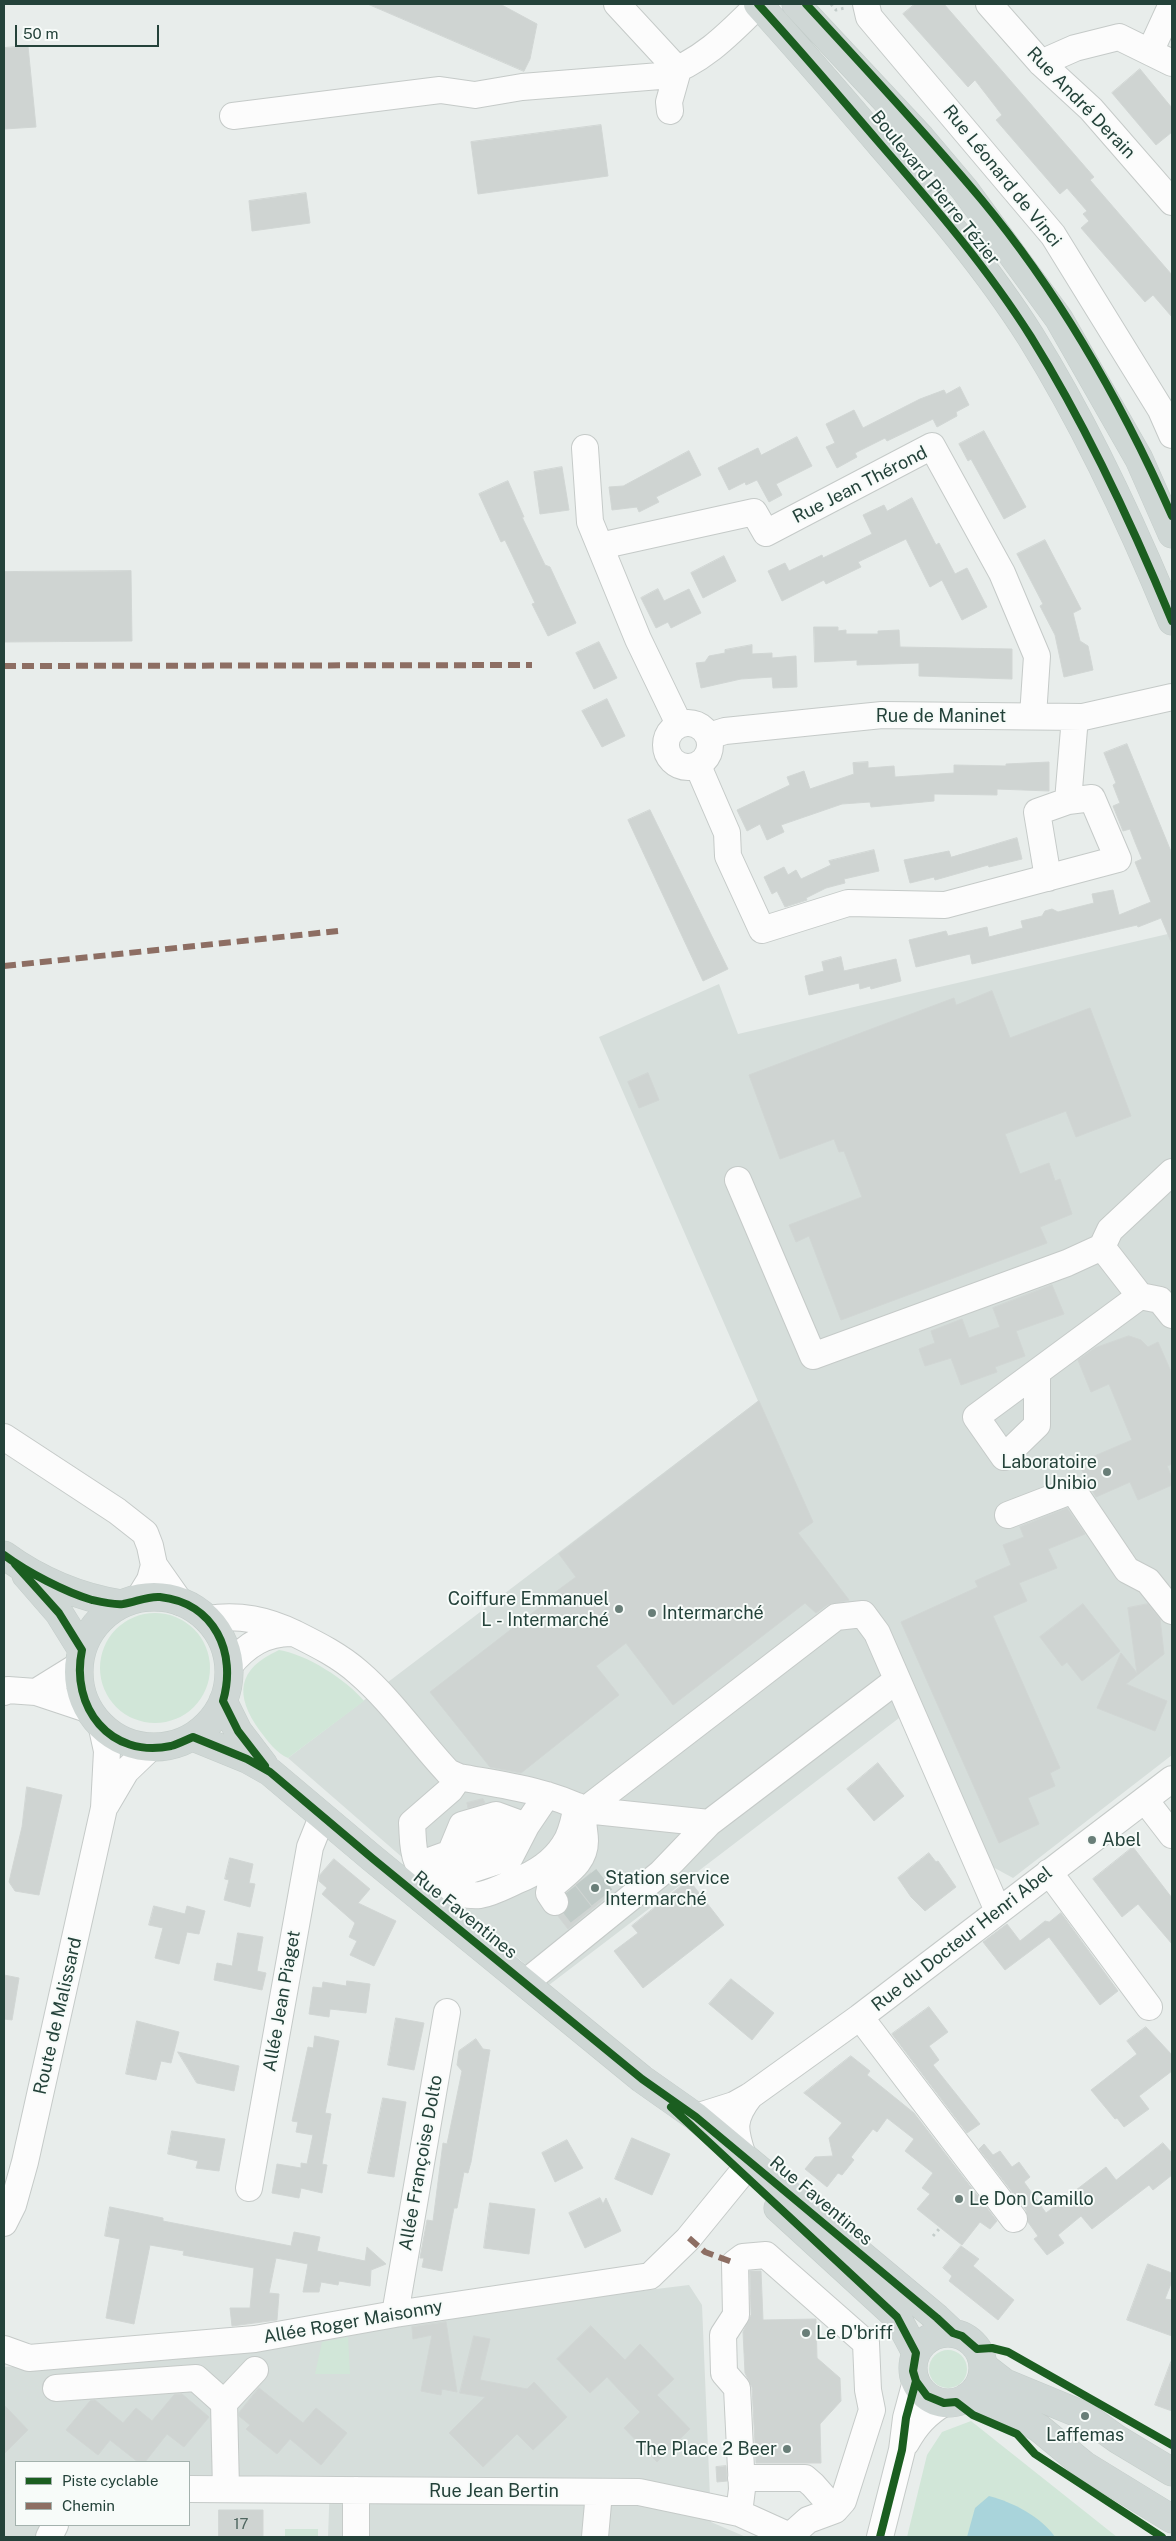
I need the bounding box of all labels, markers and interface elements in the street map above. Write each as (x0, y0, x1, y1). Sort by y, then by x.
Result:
scale bar (18, 15, 161, 47)
text: 50 m (23, 25, 58, 42)
street label: Rue André Derain (1022, 43, 1140, 163)
street label: Rue Léonard de Vinci (938, 101, 1066, 251)
street label: Boulevard Pierre Tézier (866, 106, 1004, 270)
street label: Rue Jean Thérond (789, 442, 931, 528)
street label: Rue de Maninet (876, 705, 1006, 727)
place label: Laboratoire Unibio (1001, 1451, 1097, 1494)
marker: Laboratoire Unibio (1101, 1466, 1113, 1478)
place label: Coiffure Emmanuel L - Intermarché (448, 1588, 609, 1630)
place label: Intermarché (662, 1602, 764, 1624)
marker: Coiffure Emmanuel L - Intermarché (613, 1603, 625, 1615)
marker: Intermarché (646, 1607, 658, 1619)
place label: Abel (1102, 1829, 1141, 1851)
marker: Abel (1086, 1834, 1098, 1846)
street label: Rue du Docteur Henri Abel (868, 1862, 1056, 2016)
street label: Rue Faventines (409, 1866, 521, 1964)
place label: Station service Intermarché (605, 1867, 730, 1910)
marker: Station service Intermarché (589, 1882, 601, 1894)
street label: Allée Jean Piaget (259, 1929, 305, 2073)
street label: Route de Malissard (29, 1935, 87, 2097)
street label: Allée Françoise Dolto (395, 2074, 447, 2252)
street label: Rue Faventines (765, 2152, 877, 2250)
place label: Le Don Camillo (969, 2188, 1094, 2210)
marker: Le Don Camillo (953, 2193, 965, 2205)
street label: Allée Roger Maisonny (262, 2296, 444, 2348)
place label: Le D'briff (816, 2322, 893, 2344)
marker: Le D'briff (800, 2327, 812, 2339)
marker: Laffemas (1079, 2410, 1091, 2422)
place label: Laffemas (1046, 2424, 1124, 2446)
place label: The Place 2 Beer (636, 2438, 777, 2460)
marker: The Place 2 Beer (781, 2443, 793, 2455)
legend (15, 2461, 190, 2526)
text: Piste cyclable (62, 2472, 159, 2489)
street label: Rue Jean Bertin (429, 2480, 559, 2502)
text: Chemin (62, 2497, 115, 2514)
house number: 17 (233, 2515, 249, 2533)

